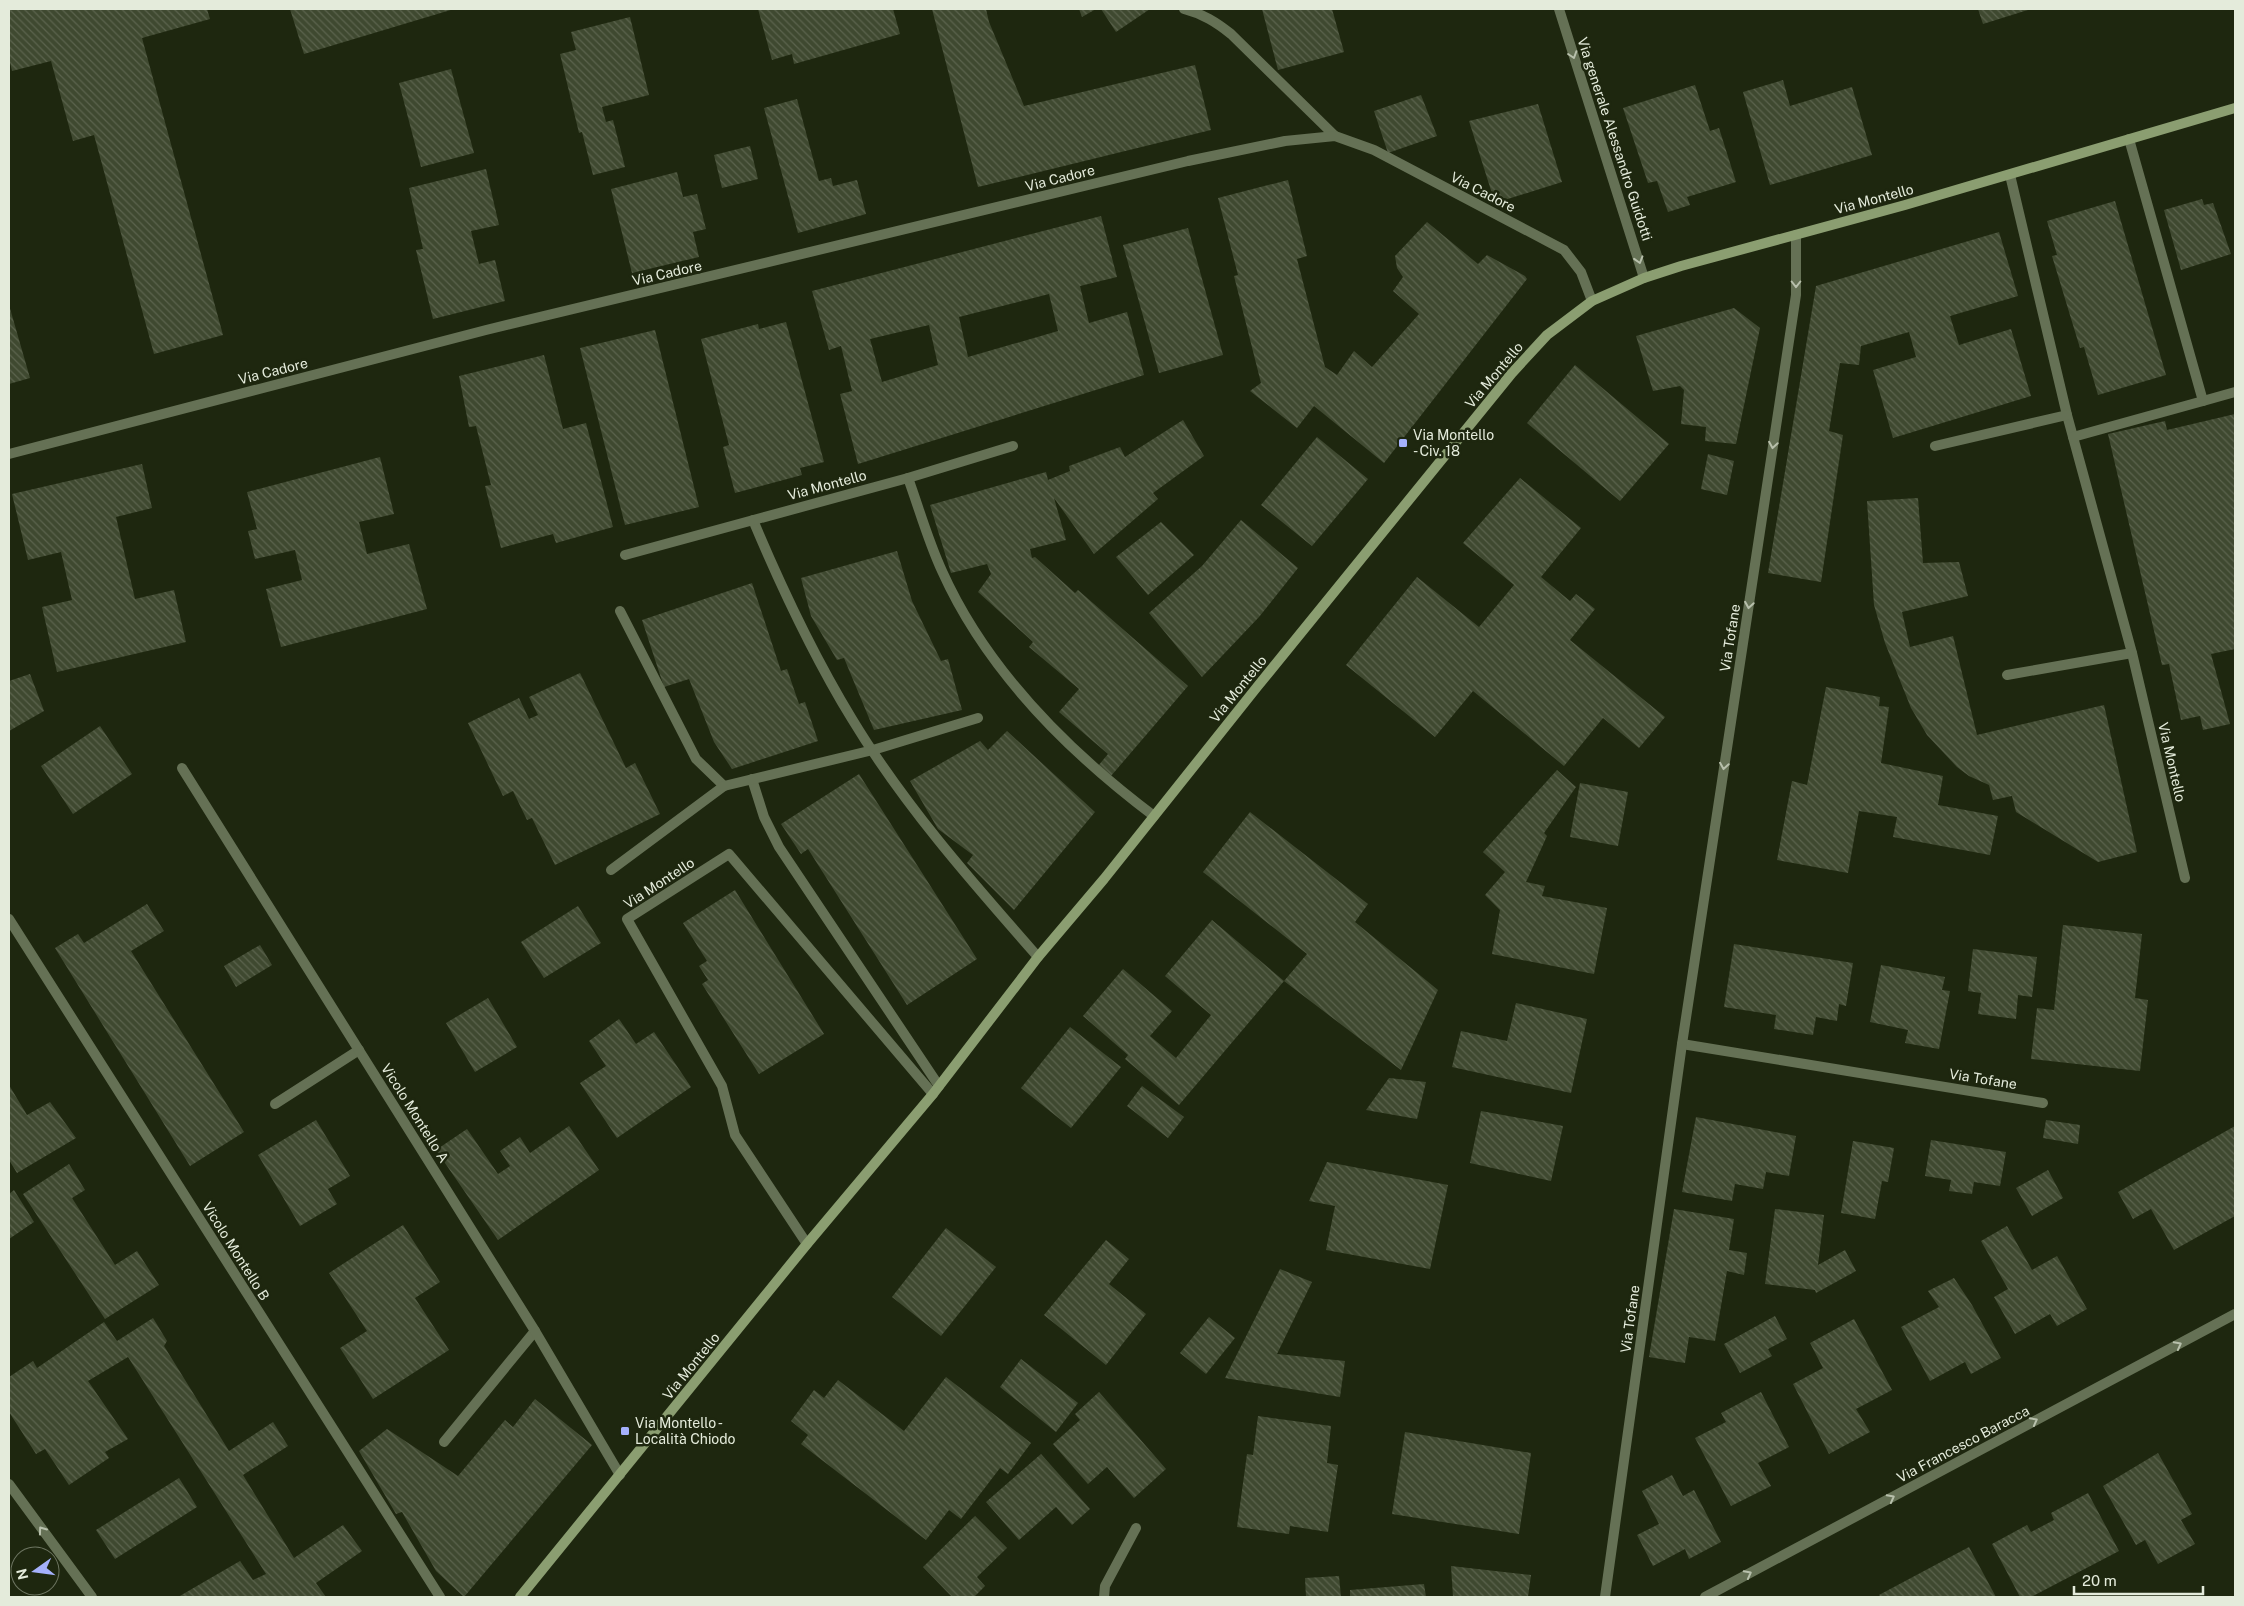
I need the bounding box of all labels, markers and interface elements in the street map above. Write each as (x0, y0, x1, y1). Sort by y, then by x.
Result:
street label: Via generale Alessandro Guidotti (1575, 35, 1655, 243)
one-way arrow (1568, 51, 1578, 59)
street label: Via Cadore (1024, 162, 1096, 194)
street label: Via Cadore (1448, 169, 1518, 215)
street label: Via Montello (1833, 181, 1915, 217)
one-way arrow (1633, 255, 1643, 264)
street label: Via Cadore (631, 257, 703, 289)
one-way arrow (1791, 280, 1801, 288)
street label: Via Montello (1462, 339, 1526, 411)
street label: Via Cadore (237, 355, 309, 387)
place label: Via Montello - Civ. 18 (1413, 427, 1494, 459)
marker: Via Montello - Civ. 18 (1397, 437, 1409, 449)
one-way arrow (1768, 441, 1779, 449)
street label: Via Montello (786, 467, 868, 503)
one-way arrow (1744, 601, 1754, 610)
street label: Via Tofane (1717, 603, 1743, 673)
street label: Via Montello (1206, 652, 1270, 726)
street label: Via Montello (2155, 721, 2189, 803)
one-way arrow (1720, 762, 1730, 770)
street label: Via Montello (621, 854, 697, 912)
street label: Vicolo Montello A (378, 1061, 452, 1166)
street label: Via Tofane (1948, 1066, 2018, 1092)
street label: Vicolo Montello B (199, 1199, 273, 1303)
street label: Via Tofane (1617, 1284, 1643, 1354)
street label: Via Montello (659, 1329, 723, 1403)
one-way arrow (2172, 1341, 2181, 1351)
street label: Via Francesco Baracca (1894, 1402, 2032, 1486)
place label: Via Montello - Località Chiodo (635, 1415, 736, 1447)
one-way arrow (2029, 1417, 2038, 1427)
marker: Via Montello - Località Chiodo (619, 1425, 631, 1437)
one-way arrow (1886, 1494, 1895, 1504)
one-way arrow (39, 1526, 48, 1536)
north arrow (10, 1546, 60, 1596)
scale bar (2074, 1564, 2203, 1596)
text: N (13, 1567, 31, 1581)
one-way arrow (1742, 1570, 1751, 1580)
text: 20 m (2082, 1572, 2117, 1589)

